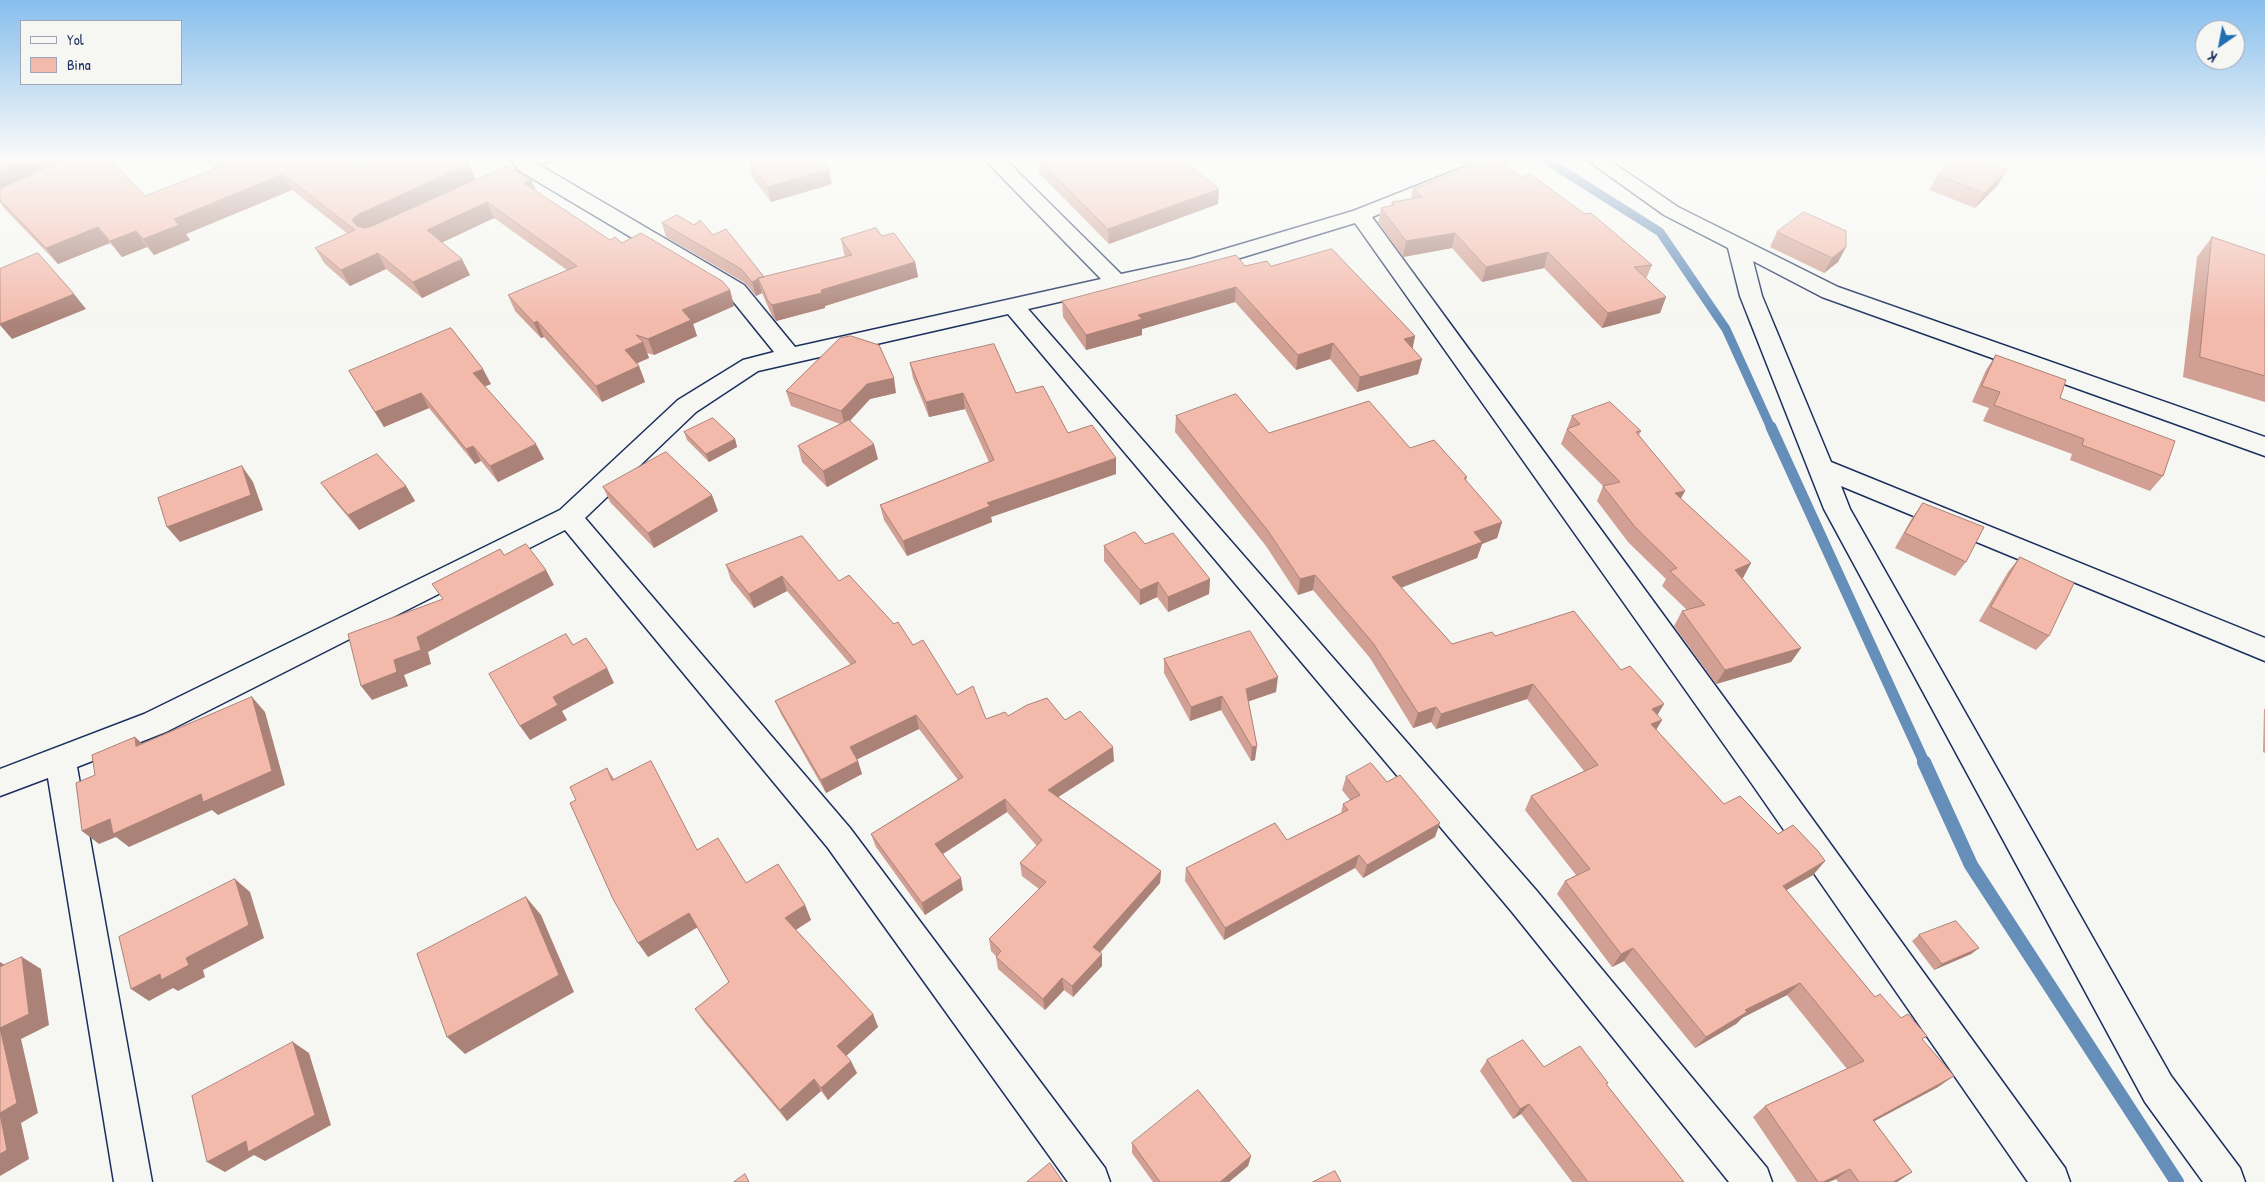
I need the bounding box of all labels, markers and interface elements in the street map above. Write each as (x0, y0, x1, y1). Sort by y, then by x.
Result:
legend (20, 20, 182, 85)
north arrow (2195, 20, 2245, 70)
text: Yol (67, 29, 84, 50)
text: K (2204, 47, 2220, 67)
text: Bina (67, 54, 91, 75)

